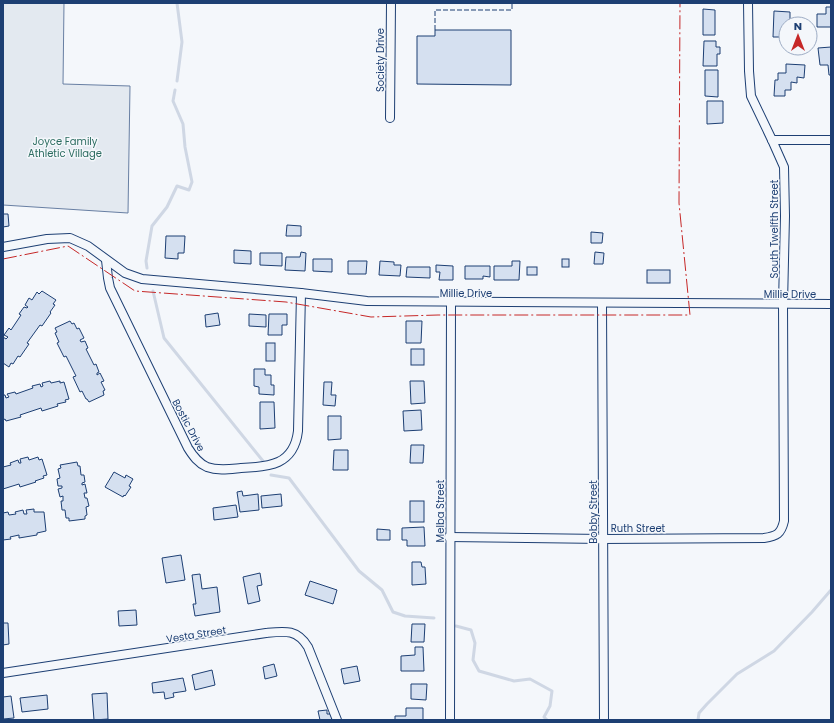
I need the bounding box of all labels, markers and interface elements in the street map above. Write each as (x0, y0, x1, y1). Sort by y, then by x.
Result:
north arrow (778, 16, 818, 56)
text: N (794, 18, 802, 34)
street label: Society Drive (373, 28, 388, 92)
park label: Joyce Family Athletic Village (28, 134, 102, 161)
street label: South Twelfth Street (767, 179, 782, 278)
street label: Millie Drive (440, 286, 492, 301)
street label: Millie Drive (764, 287, 816, 302)
street label: Bostic Drive (168, 396, 209, 454)
street label: Melba Street (433, 479, 448, 542)
street label: Bobby Street (586, 480, 601, 544)
street label: Ruth Street (611, 521, 666, 536)
street label: Vesta Street (165, 622, 227, 647)

